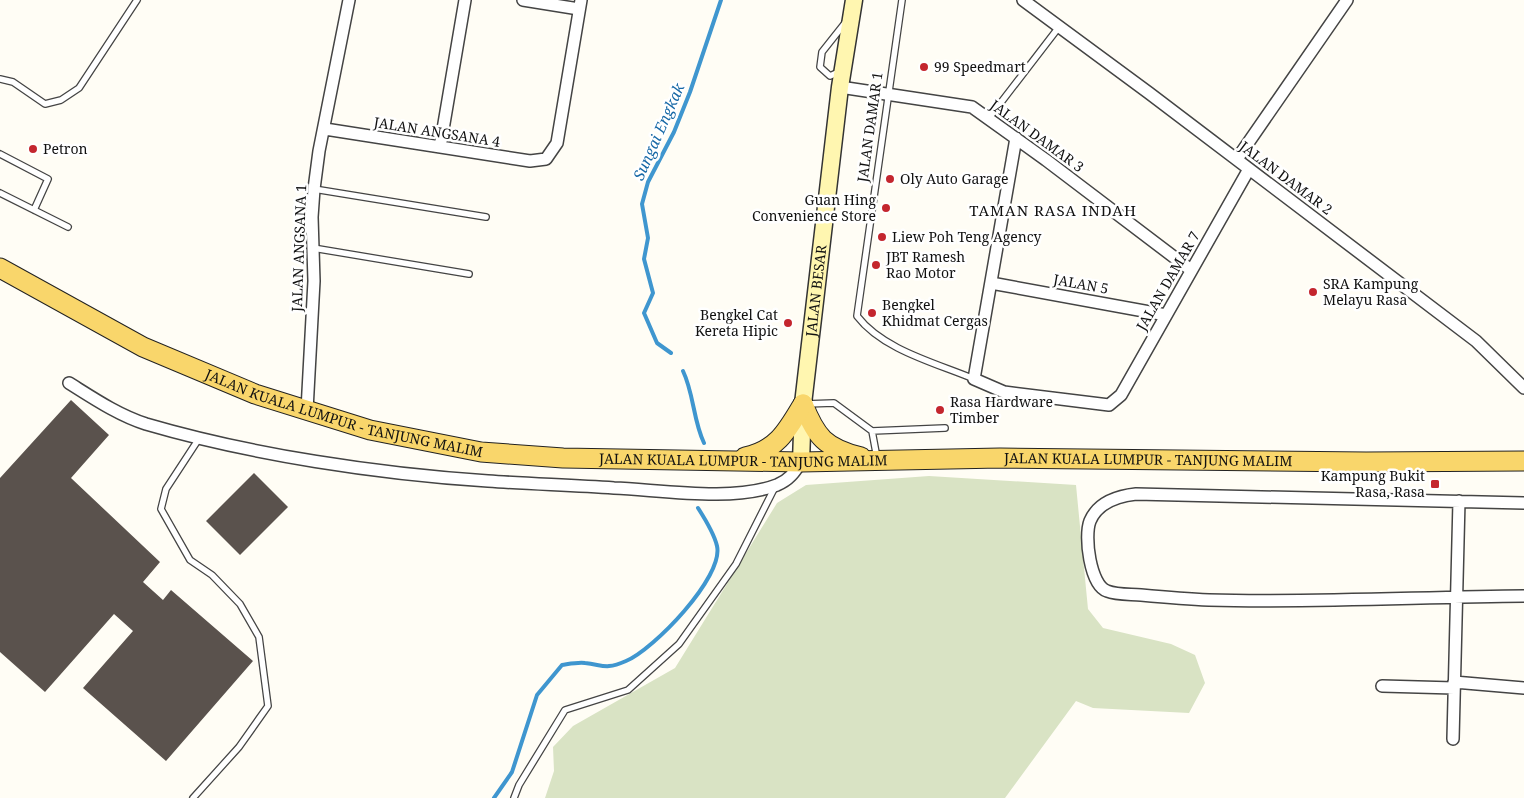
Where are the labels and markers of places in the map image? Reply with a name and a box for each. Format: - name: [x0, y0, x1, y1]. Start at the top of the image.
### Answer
- place label: 99 Speedmart: [934, 57, 1026, 76]
- marker: 99 Speedmart: [918, 61, 930, 73]
- place label: Petron: [43, 139, 88, 158]
- marker: Petron: [27, 143, 39, 155]
- place label: Oly Auto Garage: [900, 169, 1009, 188]
- marker: Oly Auto Garage: [884, 173, 896, 185]
- place label: Guan Hing Convenience Store: [752, 190, 876, 225]
- marker: Guan Hing Convenience Store: [880, 202, 892, 214]
- place label: Liew Poh Teng Agency: [892, 227, 1042, 246]
- marker: Liew Poh Teng Agency: [876, 231, 888, 243]
- place label: JBT Ramesh Rao Motor: [885, 247, 965, 282]
- marker: JBT Ramesh Rao Motor: [870, 259, 882, 271]
- place label: SRA Kampung Melayu Rasa: [1323, 274, 1419, 309]
- marker: SRA Kampung Melayu Rasa: [1307, 286, 1319, 298]
- place label: Bengkel Khidmat Cergas: [882, 295, 988, 330]
- place label: Bengkel Cat Kereta Hipic: [695, 305, 778, 340]
- marker: Bengkel Khidmat Cergas: [866, 307, 878, 319]
- marker: Bengkel Cat Kereta Hipic: [782, 317, 794, 329]
- place label: Rasa Hardware Timber: [950, 392, 1053, 427]
- marker: Rasa Hardware Timber: [934, 404, 946, 416]
- place label: Kampung Bukit Rasa, Rasa: [1321, 466, 1425, 501]
- marker: Kampung Bukit Rasa, Rasa: [1429, 478, 1441, 490]

